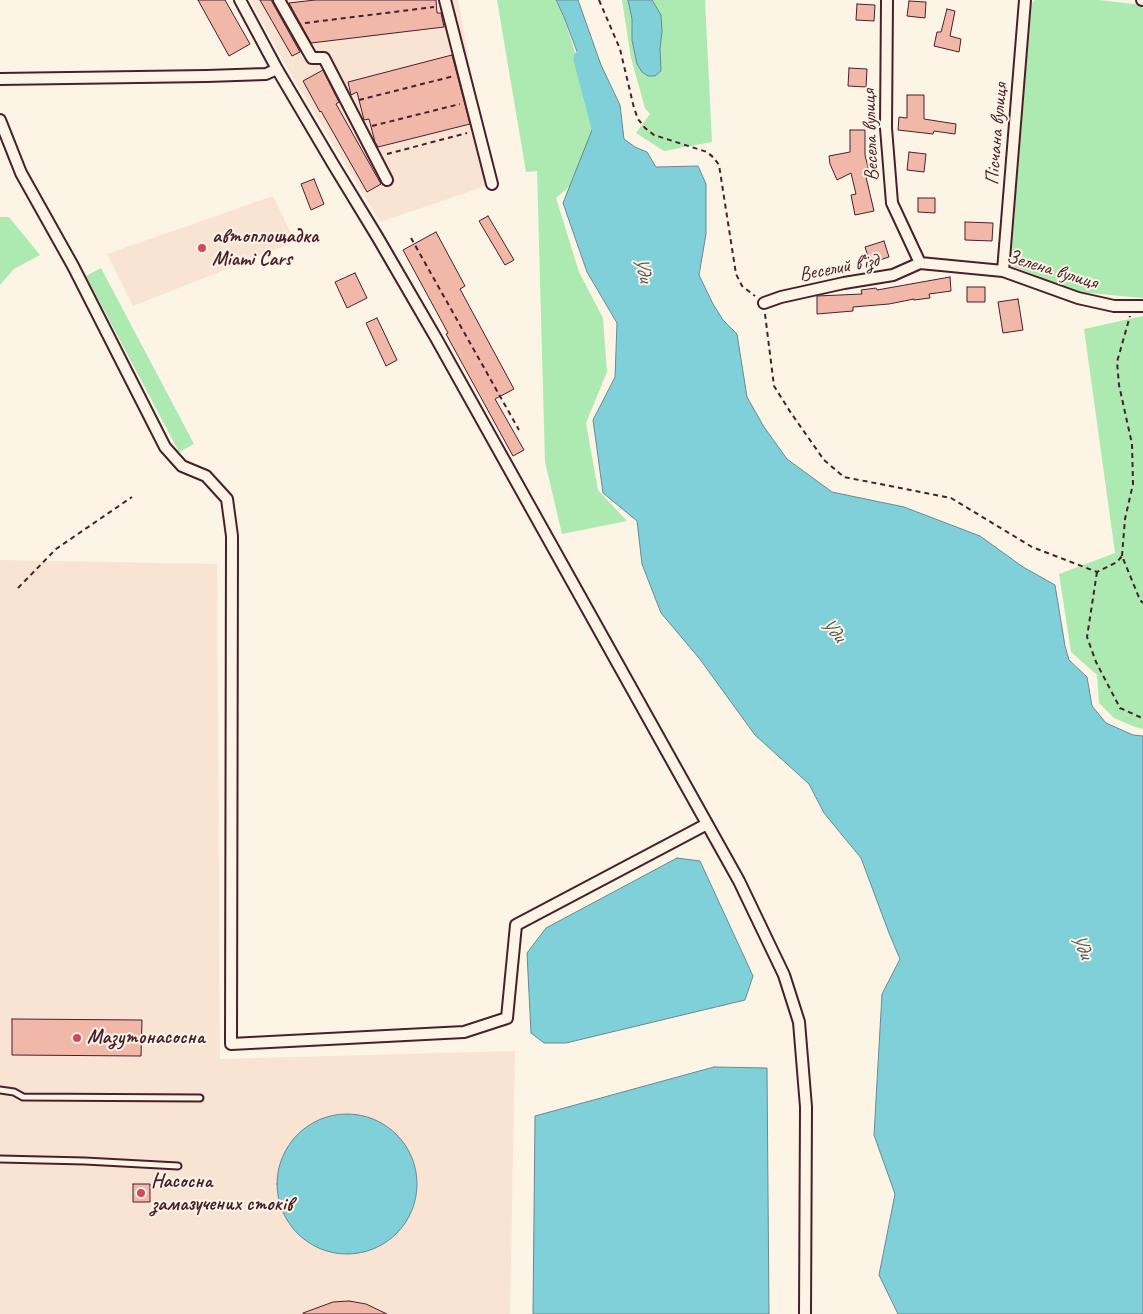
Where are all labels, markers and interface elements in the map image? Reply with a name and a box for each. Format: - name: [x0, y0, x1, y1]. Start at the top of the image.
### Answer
- street label: Пісчана вулиця: [981, 82, 1013, 186]
- street label: Весела вулиця: [857, 89, 885, 181]
- place label: автоплощадка Miami Cars: [212, 225, 319, 272]
- marker: автоплощадка Miami Cars: [196, 242, 208, 254]
- street label: Зелена вулиця: [1003, 245, 1101, 295]
- street label: Веселий в’їзд: [797, 249, 881, 287]
- water label: Уди: [626, 253, 658, 285]
- water label: Уди: [814, 612, 850, 648]
- water label: Уди: [1064, 929, 1098, 963]
- place label: Мазутонасосна: [87, 1026, 204, 1050]
- marker: Мазутонасосна: [71, 1032, 83, 1044]
- place label: Насосна замазучених стоків: [151, 1170, 293, 1217]
- marker: Насосна замазучених стоків: [135, 1187, 147, 1199]

